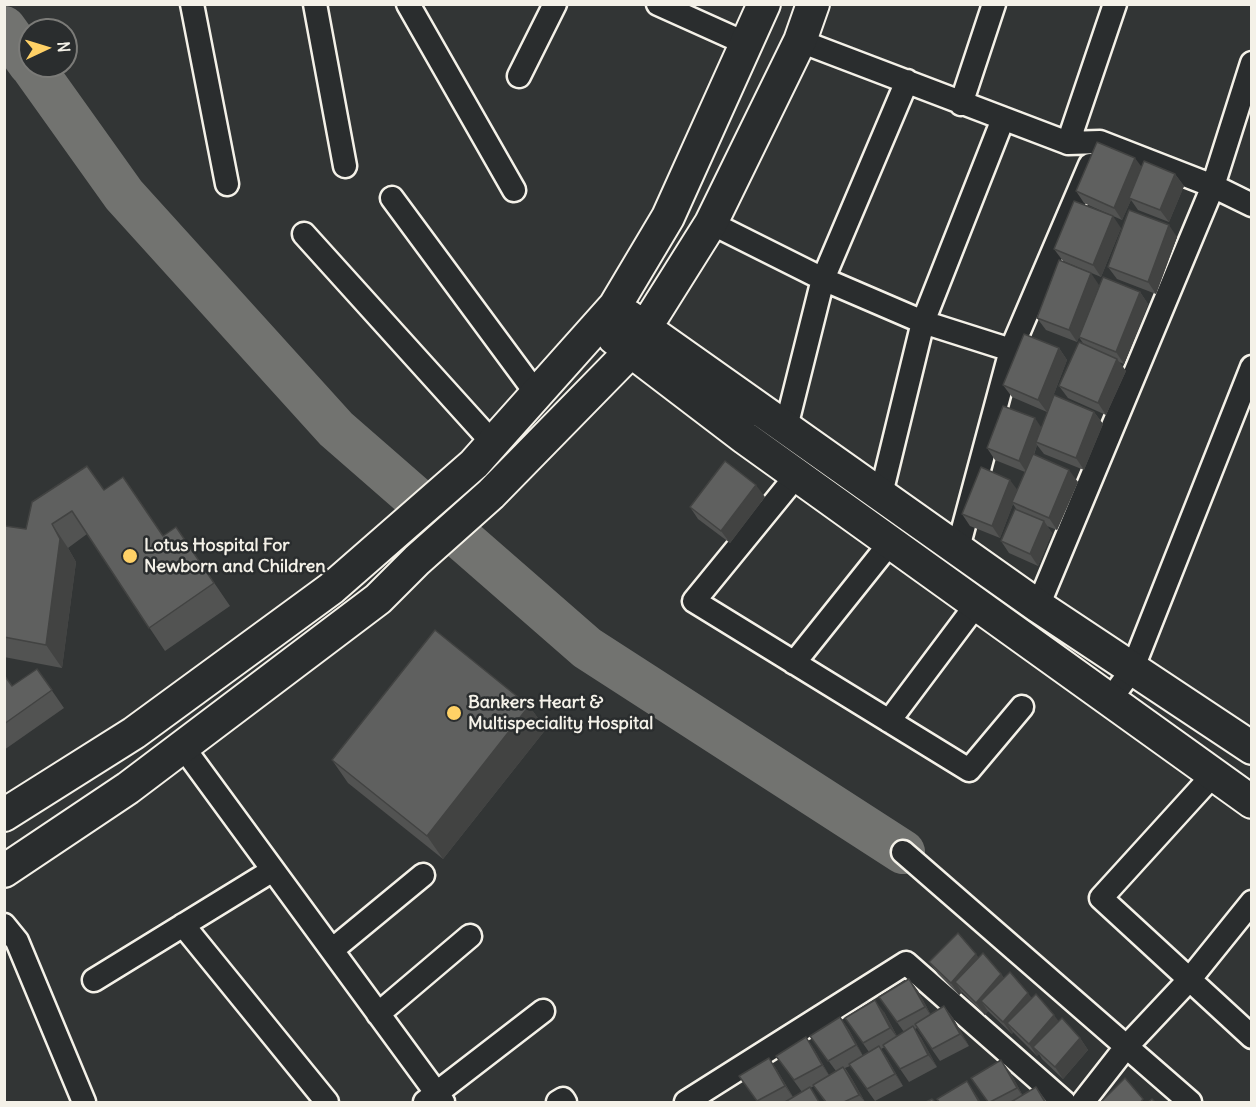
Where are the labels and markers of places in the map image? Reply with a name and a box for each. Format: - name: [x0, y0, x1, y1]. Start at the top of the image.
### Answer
- place label: Lotus Hospital For Newborn and Children: [144, 535, 326, 578]
- marker: Lotus Hospital For Newborn and Children: [121, 547, 139, 565]
- place label: Bankers Heart & Multispeciality Hospital: [468, 692, 653, 734]
- marker: Bankers Heart & Multispeciality Hospital: [445, 704, 463, 722]

